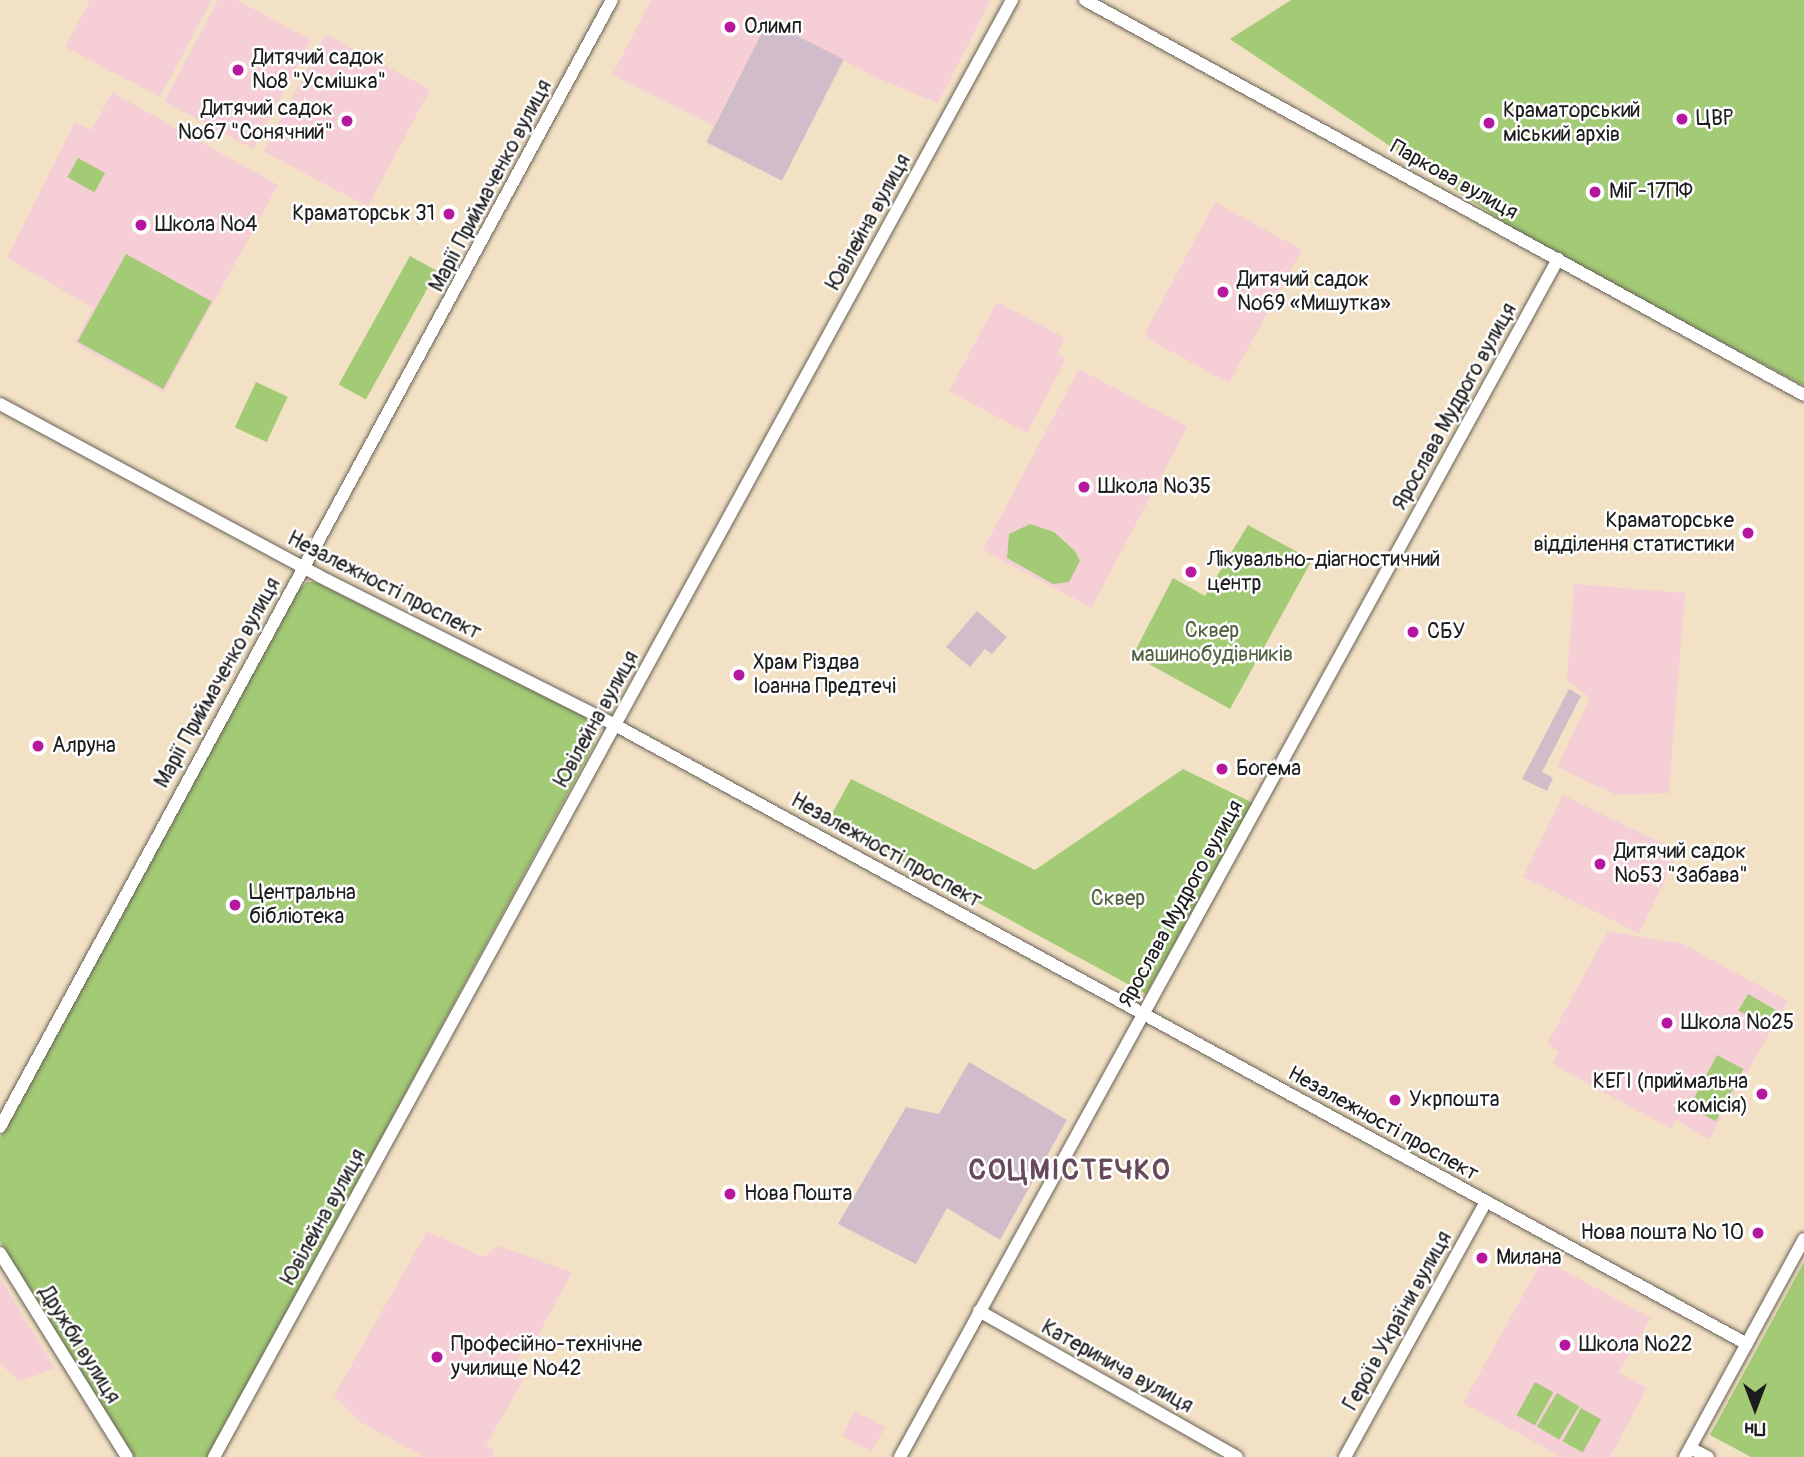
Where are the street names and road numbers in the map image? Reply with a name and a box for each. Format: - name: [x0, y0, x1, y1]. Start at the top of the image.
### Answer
- street label: Марії Приймаченко вулиця: [424, 76, 558, 296]
- street label: Паркова вулиця: [1386, 135, 1522, 225]
- street label: Ювілейна вулиця: [821, 150, 917, 294]
- street label: Ярослава Мудрого вулиця: [1387, 299, 1523, 515]
- street label: Незалежності проспект: [283, 526, 485, 646]
- street label: Марії Приймаченко вулиця: [150, 573, 286, 793]
- street label: Ювілейна вулиця: [549, 647, 645, 791]
- street label: Незалежності проспект: [786, 788, 986, 914]
- street label: Ярослава Мудрого вулиця: [1113, 796, 1249, 1012]
- street label: Незалежності проспект: [1283, 1061, 1483, 1187]
- street label: Ювілейна вулиця: [276, 1145, 372, 1289]
- street label: Героїв України вулиця: [1338, 1227, 1458, 1415]
- street label: Дружби вулиця: [33, 1282, 125, 1408]
- street label: Катеринича вулиця: [1037, 1315, 1197, 1419]

